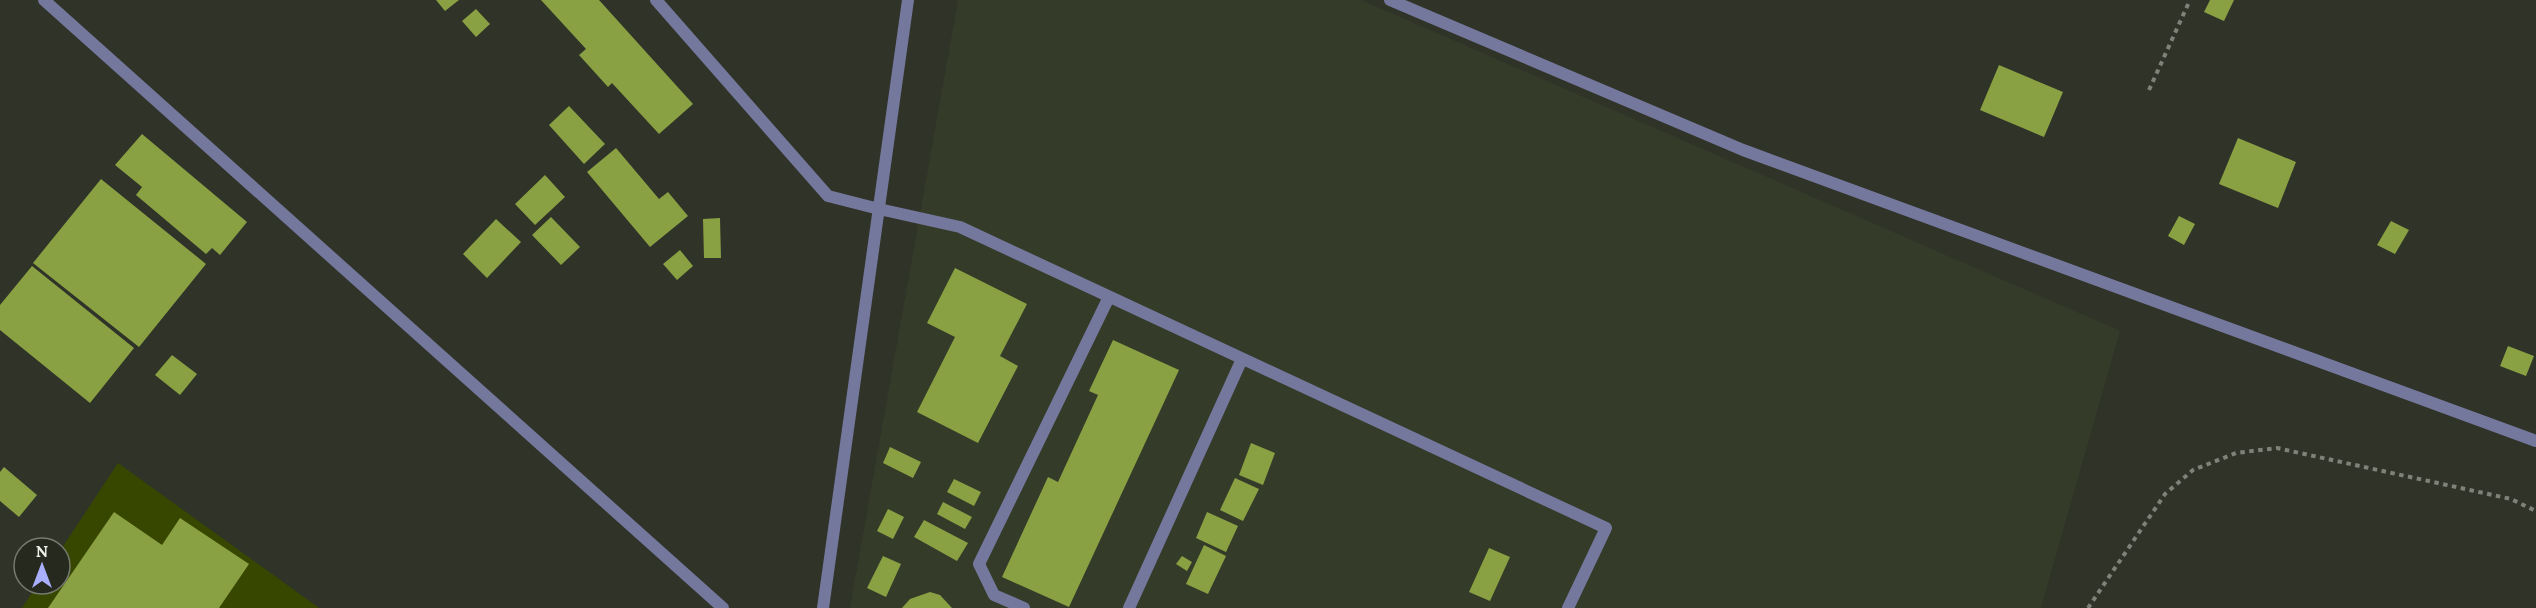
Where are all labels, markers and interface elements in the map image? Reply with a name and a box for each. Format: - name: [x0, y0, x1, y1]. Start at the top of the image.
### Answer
- north arrow: [12, 536, 72, 596]
- text: N: [36, 541, 48, 561]

